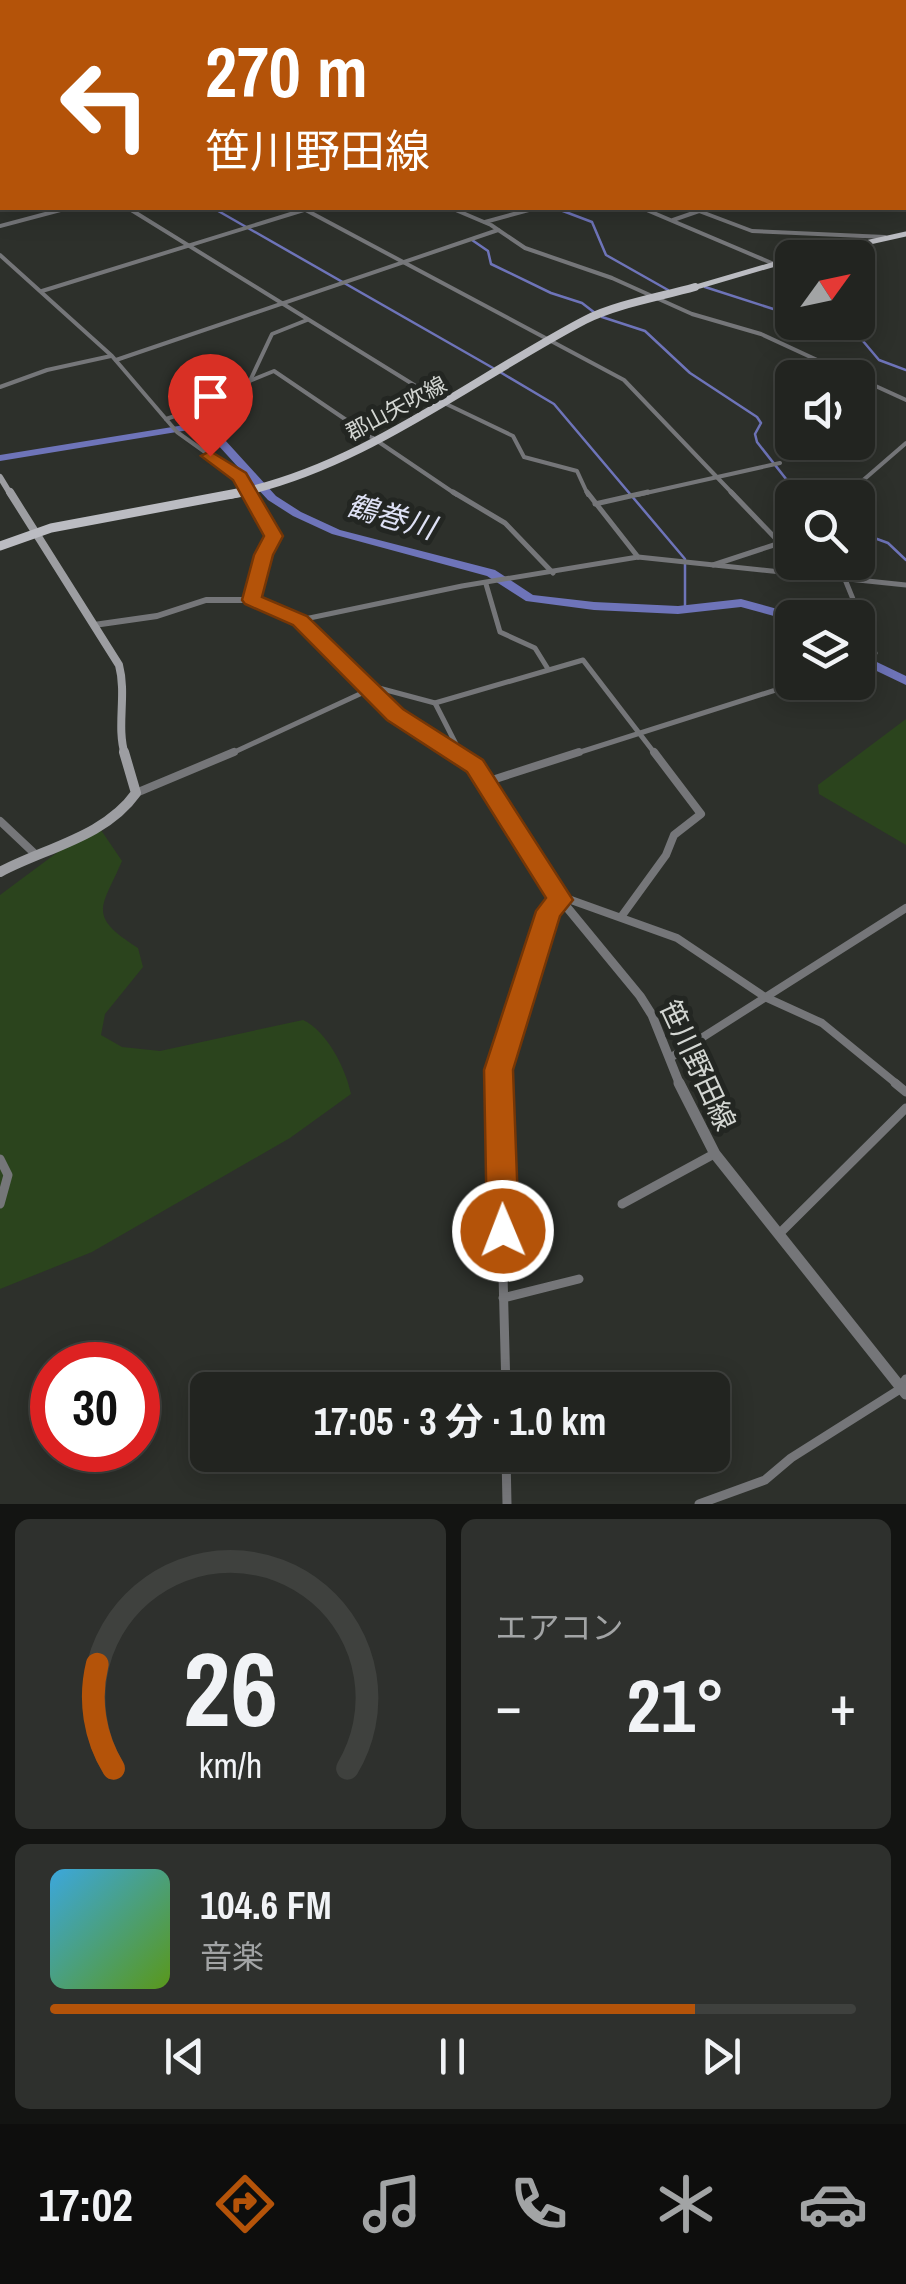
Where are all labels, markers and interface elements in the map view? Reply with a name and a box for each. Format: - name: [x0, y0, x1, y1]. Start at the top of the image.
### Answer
- text: 270 m: [205, 25, 368, 119]
- icon: left: [40, 40, 170, 170]
- text: 笹川野田線: [205, 120, 430, 181]
- north arrow: [775, 240, 875, 340]
- map controls: [775, 240, 875, 700]
- pin: [168, 354, 253, 457]
- button: sound: [775, 360, 875, 460]
- icon: arrive: [183, 369, 238, 424]
- street label: 郡山矢吹線: [340, 369, 452, 447]
- button: search: [775, 480, 875, 580]
- water label: 鶴巻川: [343, 484, 443, 548]
- button: layers: [775, 600, 875, 700]
- street label: 笹川野田線: [651, 994, 745, 1136]
- position arrow: [451, 1179, 555, 1283]
- speed limit sign: 30: [30, 1342, 160, 1472]
- text: 17:05 · 3 分 · 1.0 km: [314, 1396, 606, 1447]
- text: エアコン: [496, 1606, 624, 1649]
- text: 26: [183, 1618, 278, 1758]
- text: 21°: [627, 1654, 725, 1755]
- text: −: [496, 1668, 522, 1742]
- text: +: [830, 1668, 856, 1742]
- text: km/h: [198, 1741, 262, 1789]
- text: 104.6 FM: [200, 1880, 332, 1931]
- text: 音楽: [200, 1935, 264, 1978]
- icon: previous: [157, 2029, 212, 2084]
- icon: pause: [425, 2029, 480, 2084]
- icon: next: [694, 2029, 749, 2084]
- icon: directions: [210, 2169, 280, 2239]
- icon: music: [357, 2169, 427, 2239]
- icon: phone: [504, 2169, 574, 2239]
- icon: climate: [651, 2169, 721, 2239]
- icon: car: [798, 2169, 868, 2239]
- text: 17:02: [38, 2174, 133, 2235]

